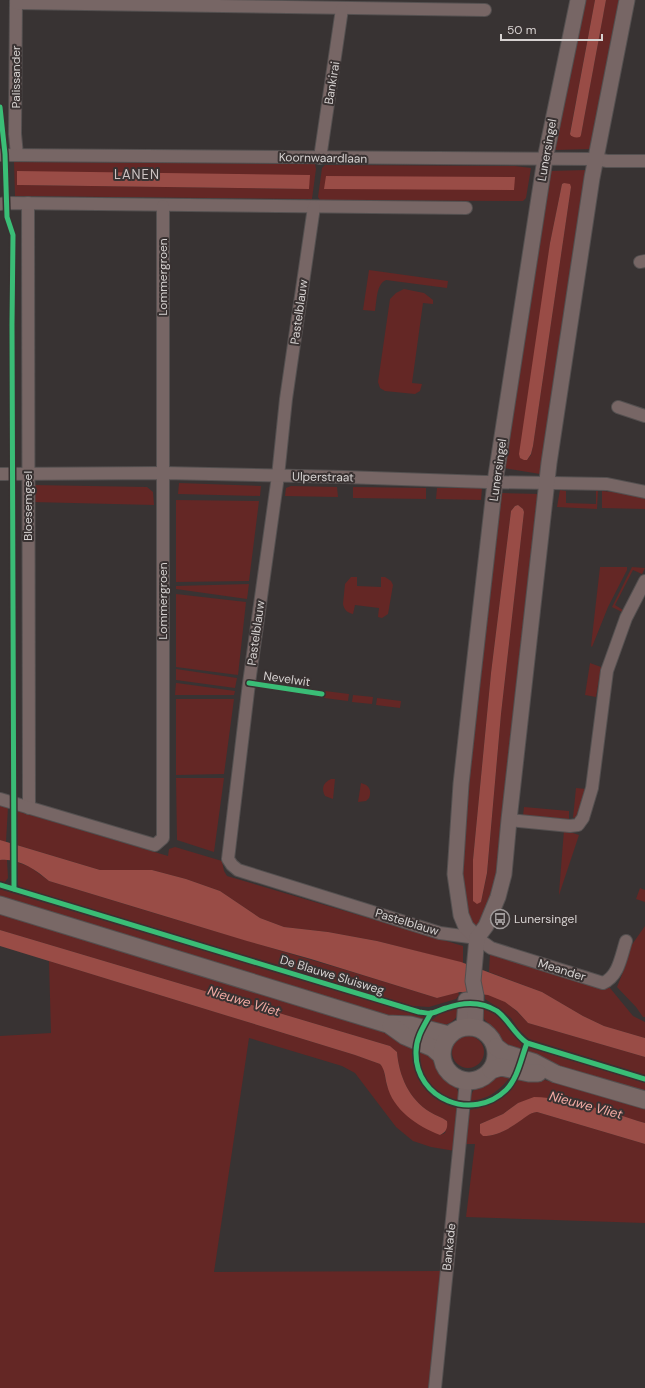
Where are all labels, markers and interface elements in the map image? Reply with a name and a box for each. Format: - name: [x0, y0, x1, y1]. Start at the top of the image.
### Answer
- scale bar: [501, 16, 602, 42]
- text: 50 m: [507, 22, 536, 38]
- street label: Palissander: [8, 45, 24, 109]
- street label: Bankirai: [321, 60, 343, 106]
- street label: Lunersingel: [534, 118, 560, 182]
- street label: Koornwaardlaan: [279, 149, 368, 167]
- district label: LANEN: [114, 166, 160, 183]
- street label: Lommergroen: [155, 238, 171, 316]
- street label: Pastelblauw: [287, 278, 311, 346]
- street label: Lunersingel: [486, 438, 510, 502]
- street label: Ulperstraat: [292, 468, 354, 486]
- street label: Bloesemgeel: [20, 471, 36, 541]
- street label: Lommergroen: [155, 562, 171, 640]
- street label: Pastelblauw: [244, 599, 268, 667]
- street label: Nevelwit: [263, 668, 312, 690]
- street label: Pastelblauw: [373, 905, 441, 939]
- bus stop icon: Lunersingel: [489, 908, 511, 930]
- place label: Lunersingel: [514, 911, 577, 927]
- street label: De Blauwe Sluisweg: [278, 952, 386, 999]
- street label: Meander: [536, 955, 588, 985]
- water label: Nieuwe Vliet: [206, 982, 283, 1020]
- water label: Nieuwe Vliet: [548, 1087, 625, 1123]
- street label: Bankade: [439, 1222, 459, 1271]

